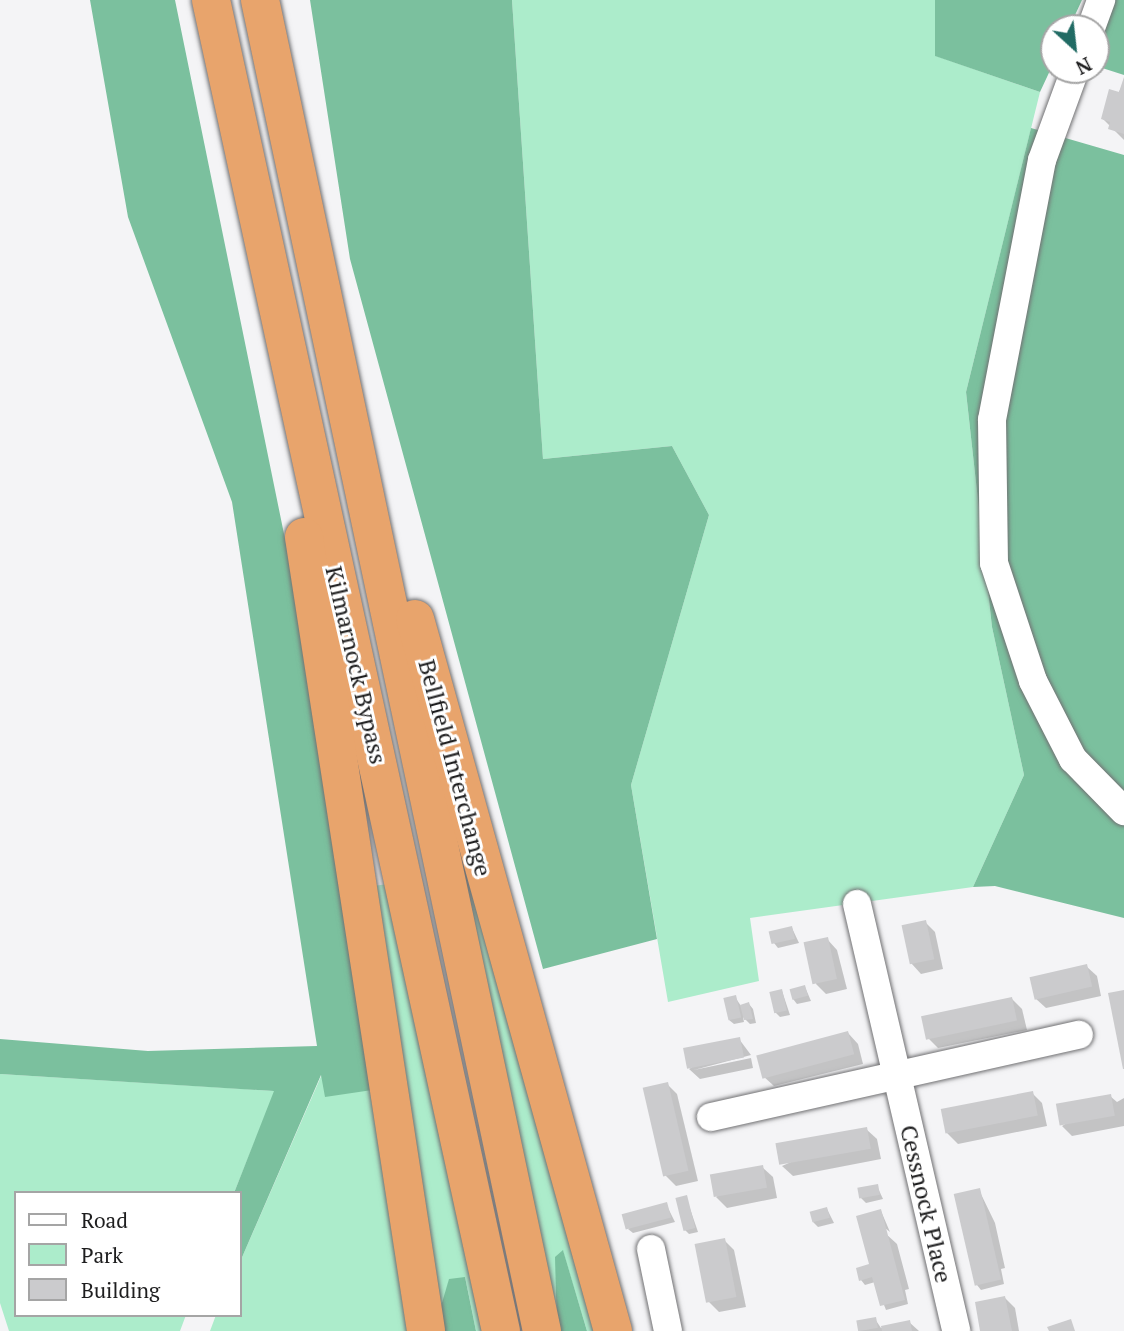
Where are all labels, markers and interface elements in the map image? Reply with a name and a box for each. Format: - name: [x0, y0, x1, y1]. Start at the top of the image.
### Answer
- north arrow: [1040, 14, 1110, 84]
- text: N: [1072, 52, 1096, 81]
- street label: Kilmarnock Bypass: [319, 563, 393, 767]
- street label: Bellfield Interchange: [412, 656, 498, 880]
- street label: Cessnock Place: [894, 1122, 958, 1286]
- legend: [14, 1191, 242, 1317]
- text: Road: [81, 1206, 128, 1234]
- text: Park: [81, 1241, 123, 1269]
- text: Building: [81, 1276, 160, 1304]

